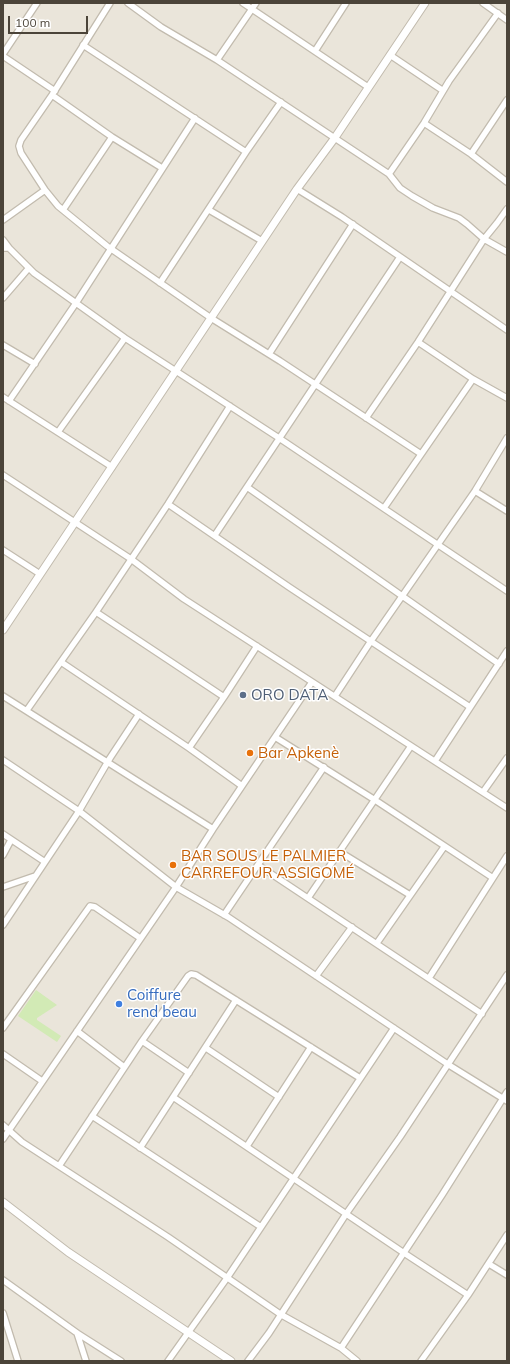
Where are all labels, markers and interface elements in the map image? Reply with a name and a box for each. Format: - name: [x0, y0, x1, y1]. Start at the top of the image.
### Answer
- scale bar: [10, 8, 90, 34]
- text: 100 m: [15, 15, 50, 30]
- place label: ORO DATA: [251, 686, 328, 704]
- marker: ORO DATA: [238, 690, 248, 700]
- place label: Bar Apkenè: [258, 744, 339, 762]
- marker: Bar Apkenè: [245, 748, 255, 758]
- place label: BAR SOUS LE PALMIER CARREFOUR ASSIGOMÉ: [181, 847, 354, 882]
- marker: BAR SOUS LE PALMIER CARREFOUR ASSIGOMÉ: [168, 860, 178, 870]
- place label: Coiffure rend beau: [127, 986, 197, 1021]
- marker: Coiffure rend beau: [114, 999, 124, 1009]

